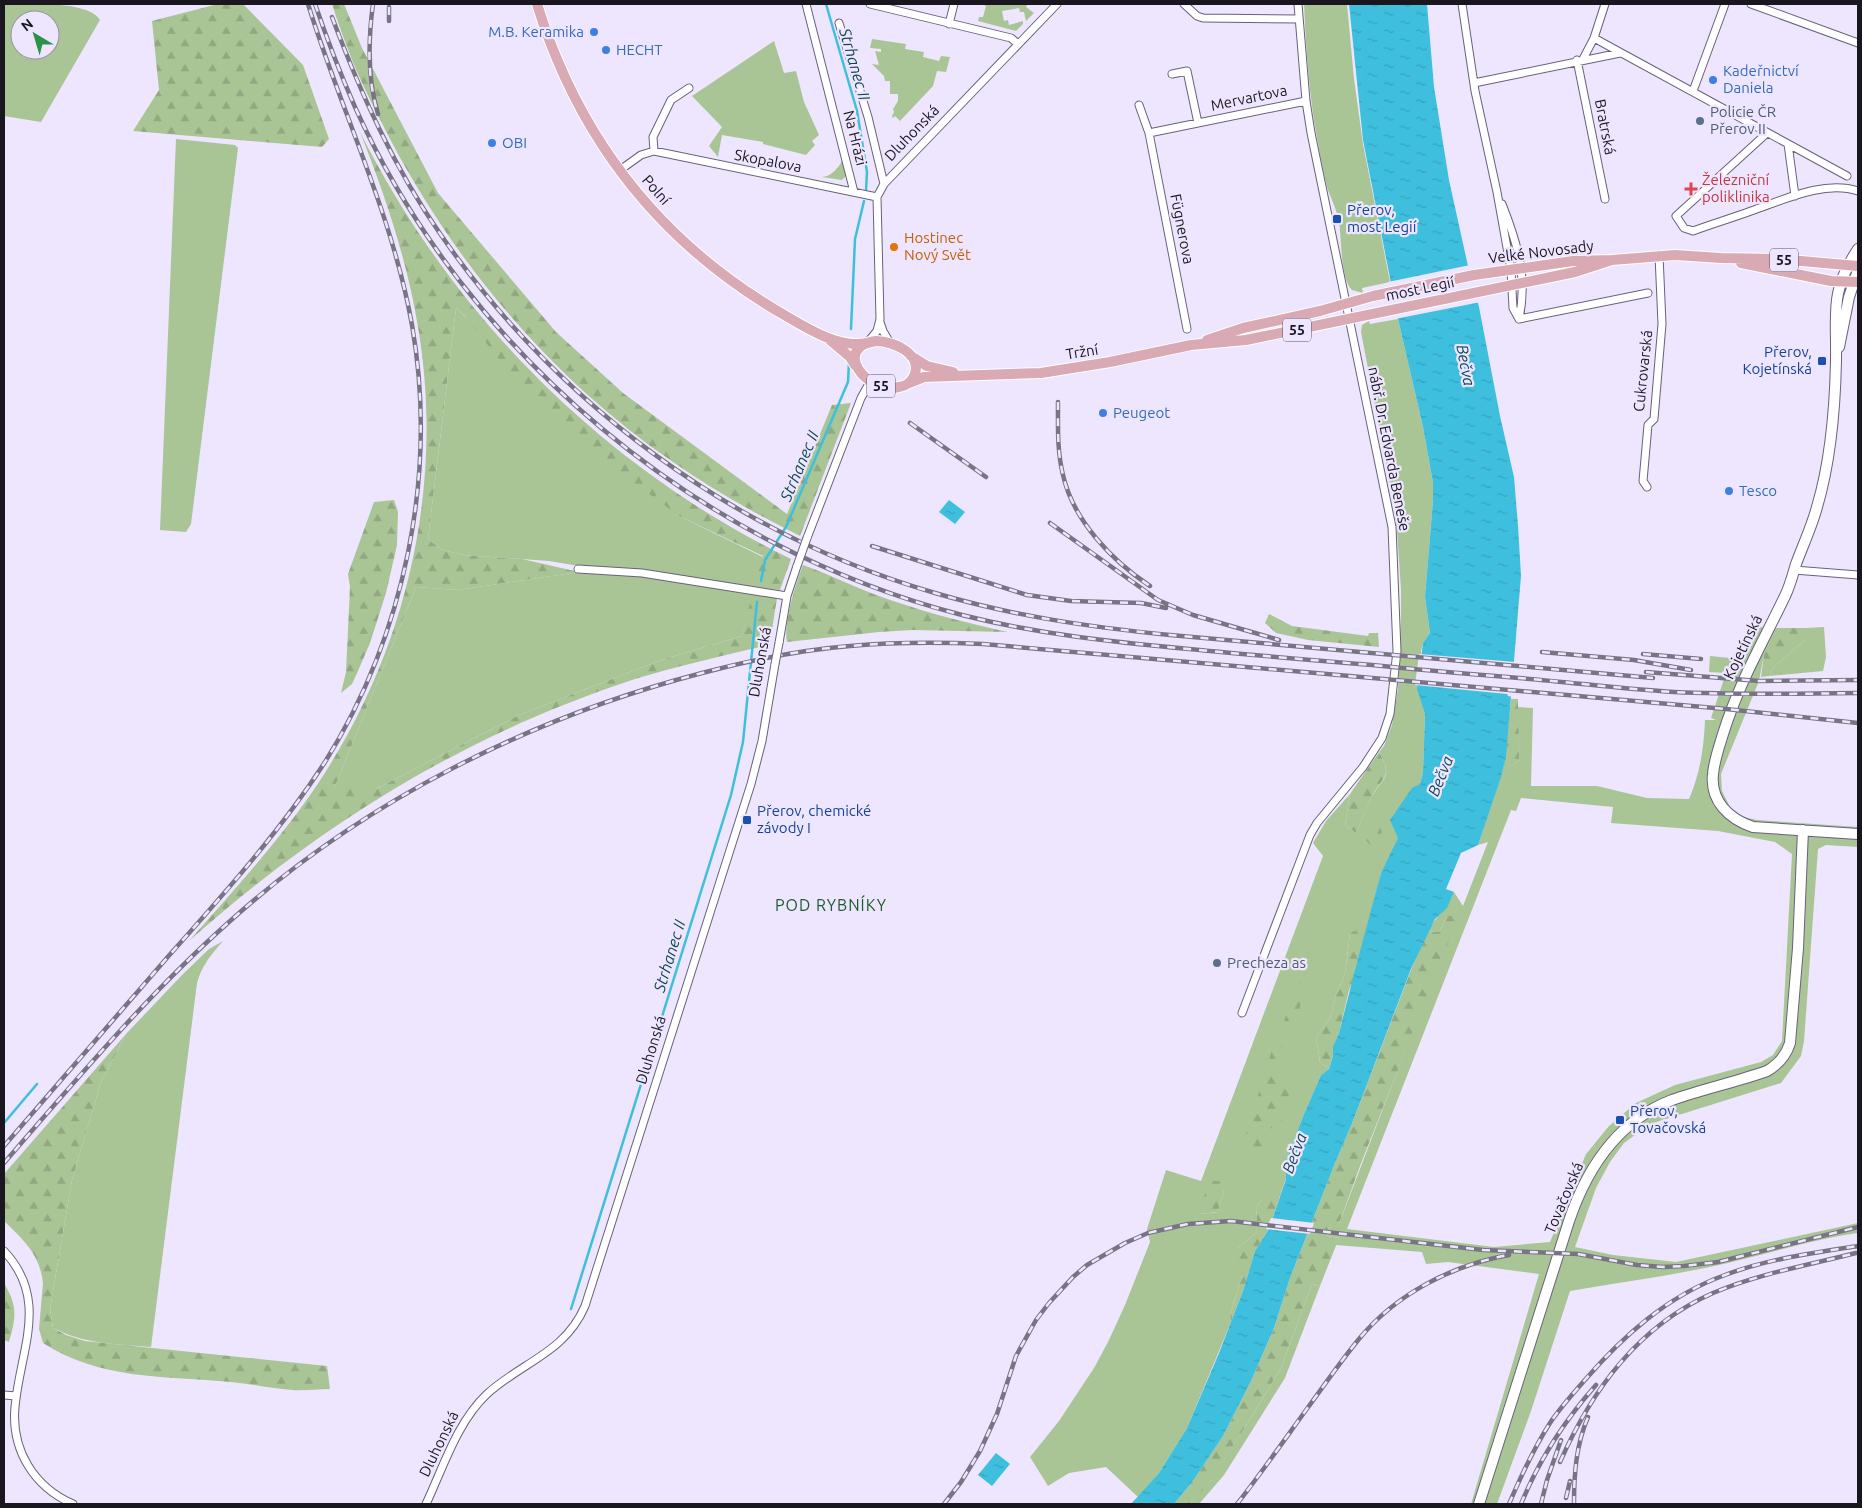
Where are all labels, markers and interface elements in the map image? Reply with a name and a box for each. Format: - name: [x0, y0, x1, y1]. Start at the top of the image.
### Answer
- north arrow: [10, 10, 60, 60]
- text: N: [18, 15, 36, 34]
- place label: M.B. Keramika: [488, 23, 584, 40]
- water label: Strhanec II: [836, 25, 874, 103]
- marker: M.B. Keramika: [588, 26, 600, 38]
- place label: HECHT: [616, 41, 663, 58]
- marker: HECHT: [600, 44, 612, 56]
- place label: Kadeřnictví Daniela: [1723, 62, 1799, 96]
- marker: Kadeřnictví Daniela: [1707, 74, 1719, 86]
- street label: Mervartova: [1209, 81, 1289, 114]
- street label: Bratrská: [1592, 98, 1619, 156]
- street label: Dluhonská: [881, 101, 942, 164]
- place label: Policie ČR Přerov II: [1710, 103, 1776, 137]
- street label: Na Hrázi: [840, 109, 871, 167]
- marker: Policie ČR Přerov II: [1694, 115, 1706, 127]
- place label: OBI: [502, 134, 527, 151]
- marker: OBI: [486, 137, 498, 149]
- street label: Skopalova: [733, 146, 803, 175]
- street label: Polní: [639, 171, 674, 208]
- place label: Železniční poliklinika: [1702, 171, 1770, 205]
- marker: Železniční poliklinika: [1684, 182, 1698, 196]
- street label: Fügnerova: [1167, 192, 1198, 265]
- place label: Přerov, most Legií: [1347, 201, 1417, 235]
- marker: Přerov, most Legií: [1331, 213, 1343, 225]
- place label: Hostinec Nový Svět: [904, 229, 971, 263]
- street label: Velké Novosady: [1487, 237, 1595, 266]
- marker: Hostinec Nový Svět: [888, 241, 900, 253]
- road number: 55: [1770, 248, 1798, 272]
- street label: most Legií: [1384, 273, 1456, 304]
- road number: 55: [1283, 318, 1311, 342]
- street label: Cukrovarská: [1630, 329, 1655, 413]
- street label: Tržní: [1064, 341, 1100, 362]
- water label: Bečva: [1453, 343, 1479, 388]
- place label: Přerov, Kojetínská: [1742, 343, 1812, 377]
- marker: Přerov, Kojetínská: [1816, 355, 1828, 367]
- street label: nábř. Dr. Edvarda Beneše: [1365, 365, 1414, 532]
- road number: 55: [867, 374, 895, 398]
- place label: Peugeot: [1113, 404, 1170, 421]
- marker: Peugeot: [1097, 407, 1109, 419]
- water label: Strhanec II: [776, 427, 822, 505]
- place label: Tesco: [1739, 482, 1777, 499]
- marker: Tesco: [1723, 485, 1735, 497]
- street label: Kojetínská: [1720, 612, 1765, 682]
- street label: Dluhonská: [745, 626, 774, 698]
- water label: Bečva: [1424, 753, 1456, 799]
- place label: Přerov, chemické závody I: [757, 802, 871, 836]
- marker: Přerov, chemické závody I: [741, 814, 753, 826]
- district label: POD RYBNÍKY: [775, 894, 887, 914]
- water label: Strhanec II: [649, 917, 689, 995]
- place label: Precheza as: [1227, 954, 1306, 971]
- marker: Precheza as: [1211, 957, 1223, 969]
- street label: Dluhonská: [632, 1014, 669, 1086]
- place label: Přerov, Tovačovská: [1630, 1102, 1706, 1136]
- marker: Přerov, Tovačovská: [1614, 1114, 1626, 1126]
- water label: Bečva: [1278, 1130, 1310, 1176]
- street label: Tovačovská: [1541, 1159, 1586, 1236]
- street label: Dluhonská: [415, 1408, 462, 1479]

